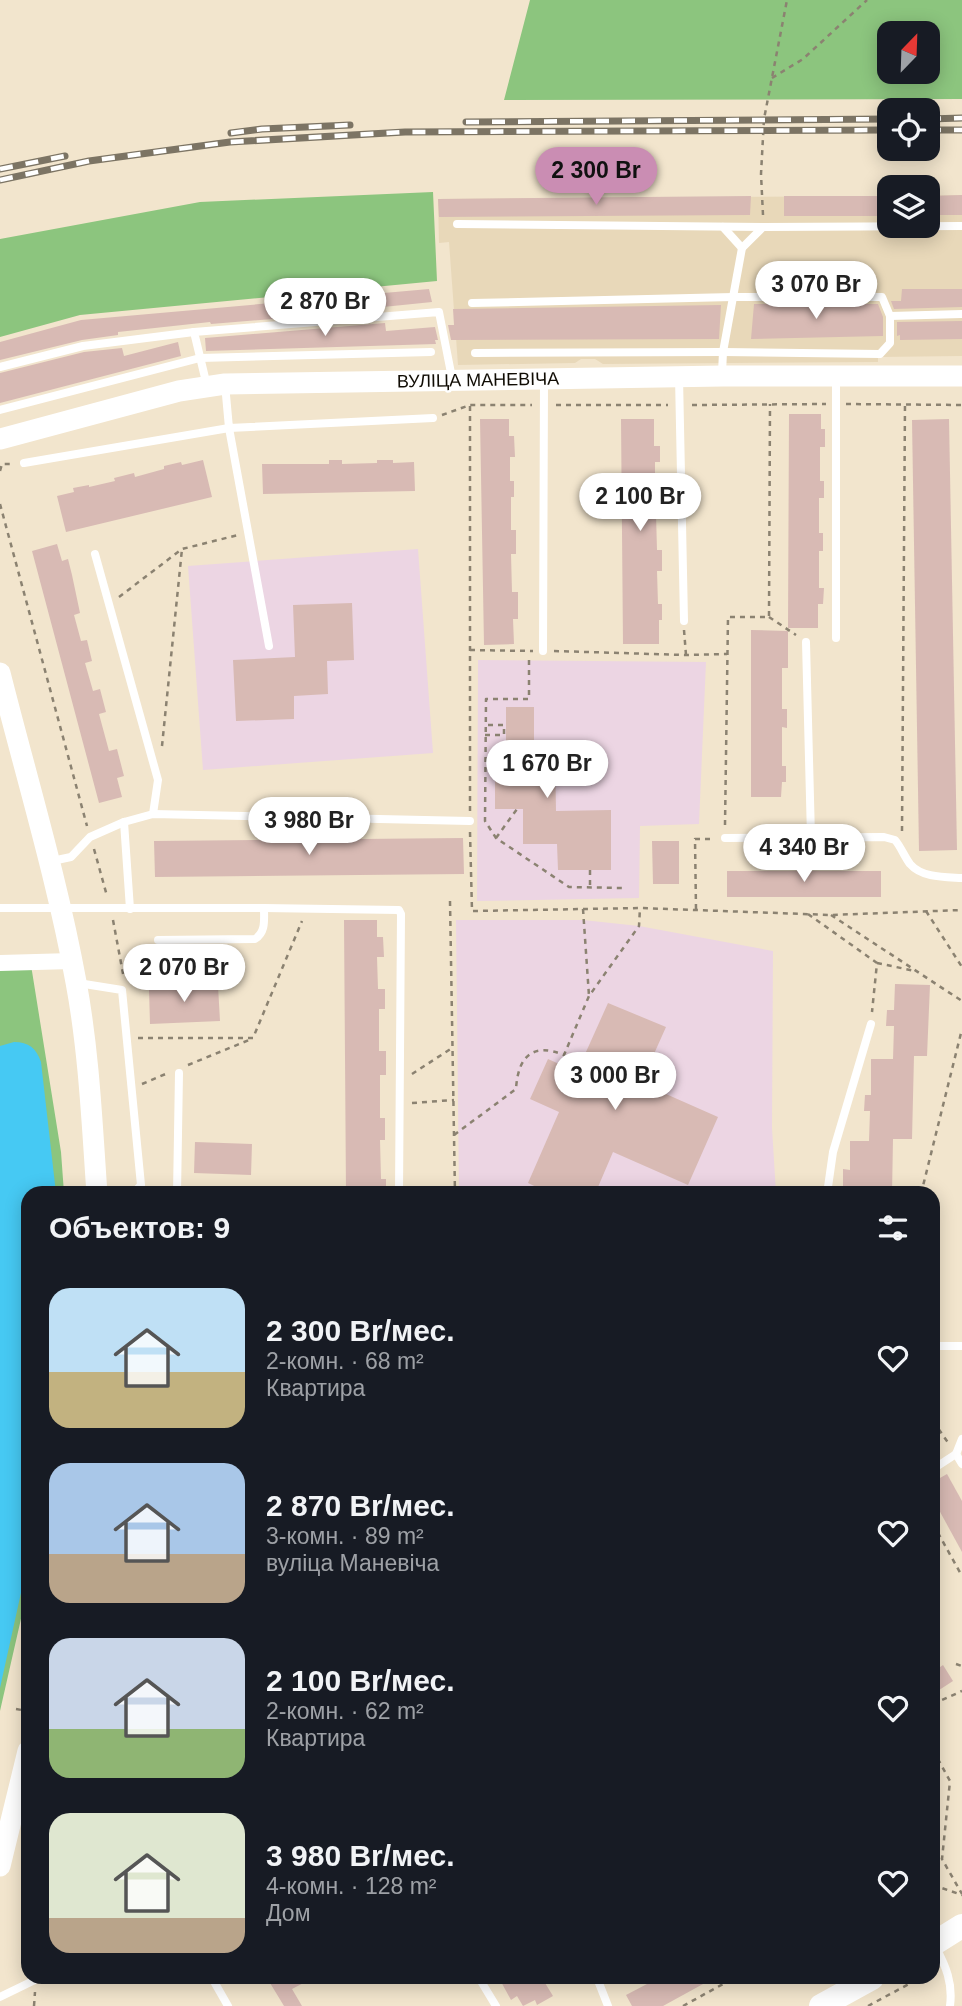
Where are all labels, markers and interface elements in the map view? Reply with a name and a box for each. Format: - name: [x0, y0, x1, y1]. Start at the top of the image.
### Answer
- north arrow: [877, 21, 940, 84]
- map controls: [877, 21, 940, 238]
- button: locate: [877, 98, 940, 161]
- pin: 2 300 Br: [524, 148, 668, 207]
- text: 2 300 Br: [551, 157, 641, 183]
- button: layers: [877, 175, 940, 238]
- pin: 3 070 Br: [744, 262, 888, 321]
- text: 3 070 Br: [771, 271, 861, 297]
- pin: 2 870 Br: [253, 278, 397, 338]
- text: 2 870 Br: [280, 288, 370, 314]
- street label: ВУЛІЦА МАНЕВІЧА: [397, 369, 559, 391]
- pin: 2 100 Br: [568, 474, 712, 533]
- text: 2 100 Br: [595, 483, 685, 509]
- pin: 1 670 Br: [475, 740, 619, 800]
- text: 1 670 Br: [502, 750, 592, 776]
- pin: 3 980 Br: [237, 798, 381, 857]
- text: 3 980 Br: [264, 807, 354, 833]
- pin: 4 340 Br: [732, 824, 876, 884]
- text: 4 340 Br: [759, 834, 849, 860]
- pin: 2 070 Br: [112, 944, 256, 1004]
- text: 2 070 Br: [139, 954, 229, 980]
- pin: 3 000 Br: [543, 1052, 687, 1112]
- text: 3 000 Br: [570, 1062, 660, 1088]
- icon: filters: [874, 1209, 912, 1247]
- text: Объектов: 9: [49, 1211, 230, 1244]
- text: 2 300 Br/мес.: [266, 1314, 455, 1347]
- icon: home: [105, 1316, 189, 1400]
- icon: heart: [874, 1339, 912, 1377]
- text: 2-комн. · 68 m²: [266, 1348, 424, 1374]
- text: Квартира: [266, 1375, 365, 1401]
- text: 2 870 Br/мес.: [266, 1489, 455, 1522]
- icon: home: [105, 1491, 189, 1575]
- icon: heart: [874, 1514, 912, 1552]
- text: 3-комн. · 89 m²: [266, 1523, 424, 1549]
- text: вуліца Маневіча: [266, 1550, 439, 1576]
- text: 2 100 Br/мес.: [266, 1664, 455, 1697]
- icon: home: [105, 1666, 189, 1750]
- icon: heart: [874, 1689, 912, 1727]
- text: 2-комн. · 62 m²: [266, 1698, 424, 1724]
- text: Квартира: [266, 1725, 365, 1751]
- text: 3 980 Br/мес.: [266, 1839, 455, 1872]
- icon: home: [105, 1841, 189, 1925]
- icon: heart: [874, 1864, 912, 1902]
- text: 4-комн. · 128 m²: [266, 1873, 437, 1899]
- text: Дом: [266, 1900, 310, 1926]

